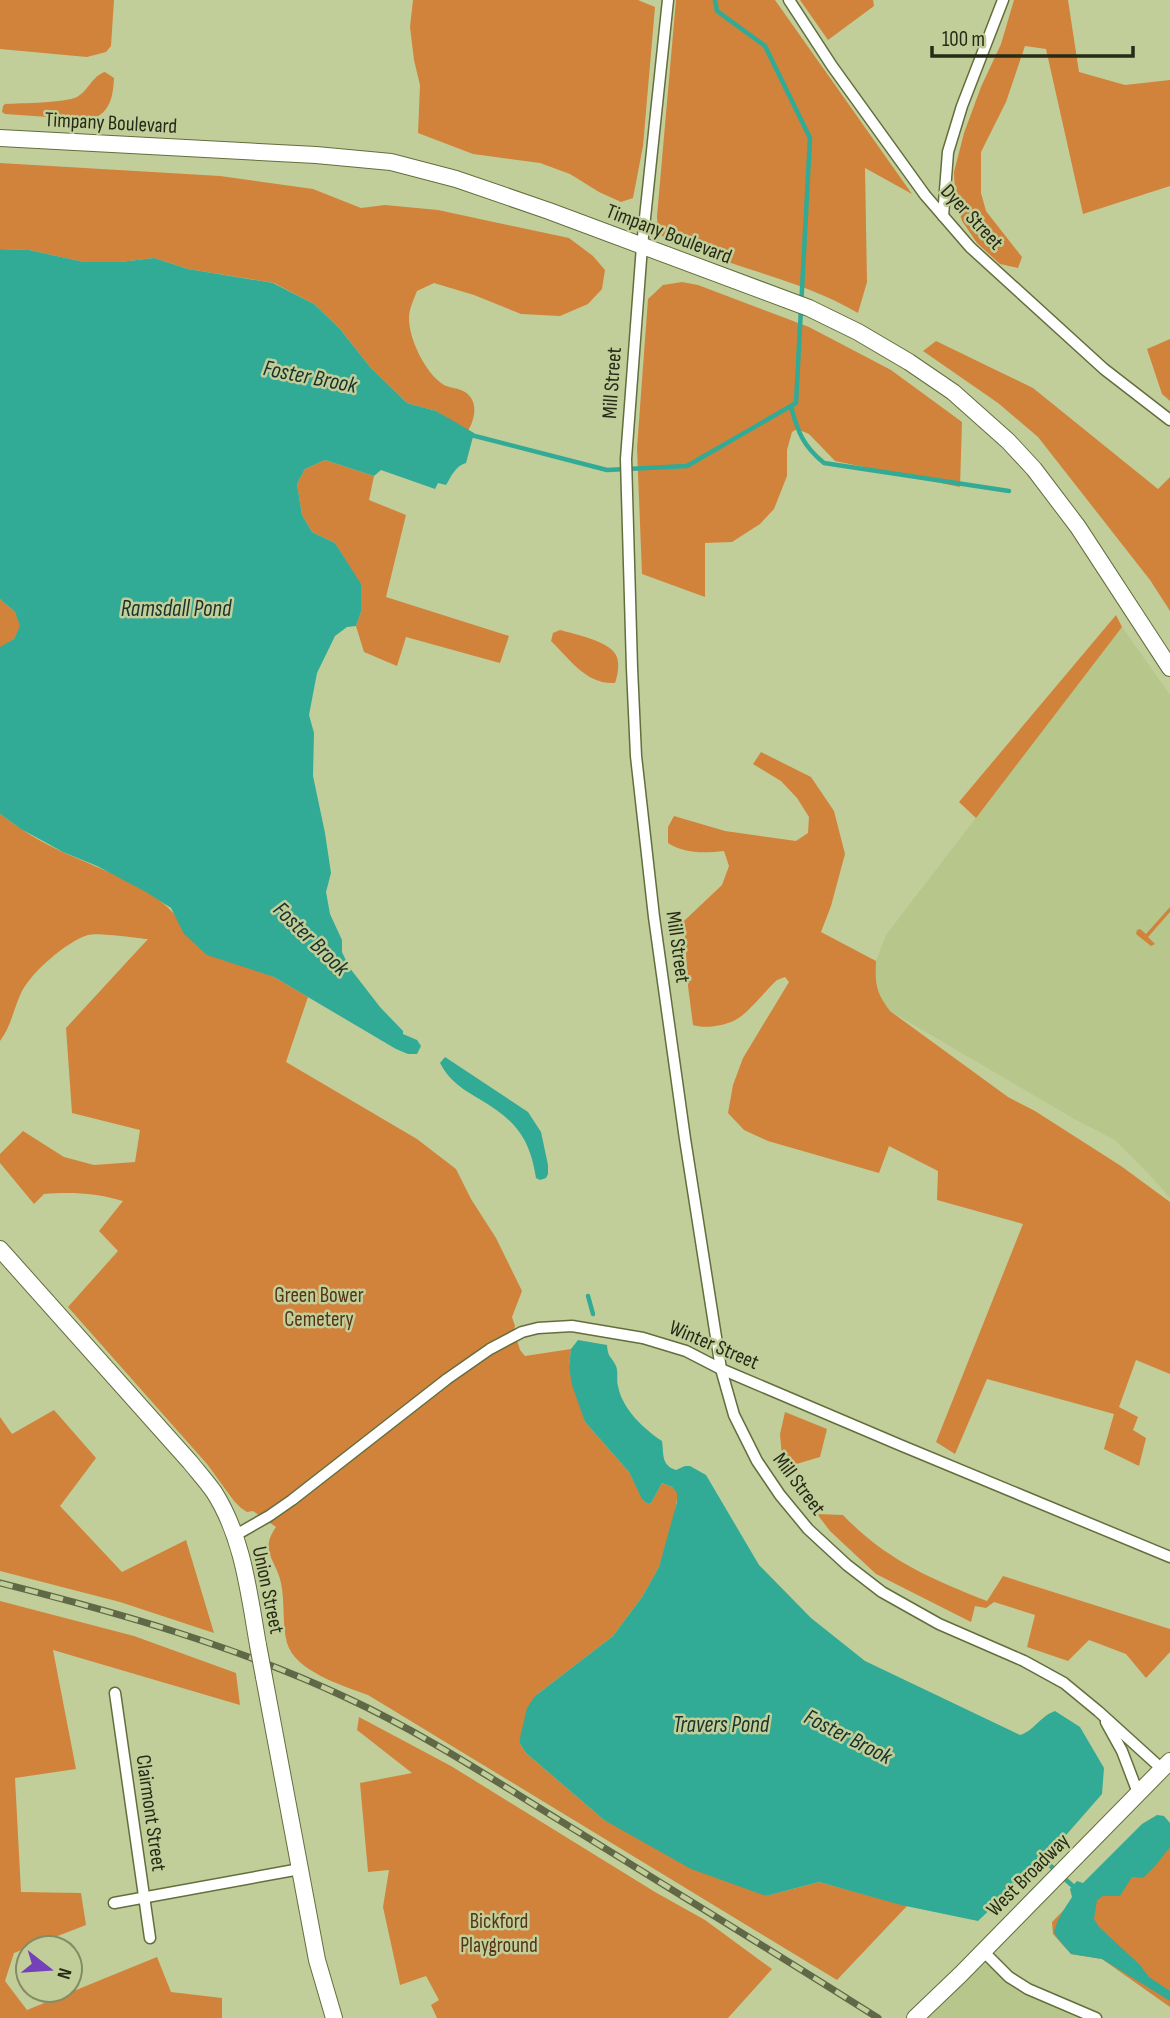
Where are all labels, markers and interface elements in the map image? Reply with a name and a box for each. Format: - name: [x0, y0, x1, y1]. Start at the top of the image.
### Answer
- scale bar: [932, 14, 1133, 58]
- text: 100 m: [942, 27, 985, 52]
- street label: Timpany Boulevard: [44, 107, 178, 139]
- street label: Dyer Street: [935, 179, 1009, 255]
- street label: Timpany Boulevard: [603, 199, 735, 269]
- street label: Mill Street: [597, 346, 627, 420]
- water label: Foster Brook: [261, 354, 361, 400]
- water label: Ramsdall Pond: [121, 595, 232, 623]
- water label: Foster Brook: [267, 896, 356, 983]
- street label: Mill Street: [661, 910, 695, 984]
- park label: Green Bower Cemetery: [274, 1283, 364, 1332]
- street label: Winter Street: [665, 1315, 763, 1375]
- street label: Mill Street: [767, 1448, 831, 1520]
- street label: Union Street: [247, 1544, 289, 1636]
- water label: Foster Brook: [799, 1703, 898, 1772]
- water label: Travers Pond: [673, 1711, 770, 1739]
- street label: Clairmont Street: [130, 1753, 172, 1873]
- street label: West Broadway: [981, 1828, 1075, 1922]
- park label: Bickford Playground: [460, 1909, 538, 1958]
- north arrow: [14, 1934, 84, 2004]
- text: N: [51, 1965, 76, 1982]

